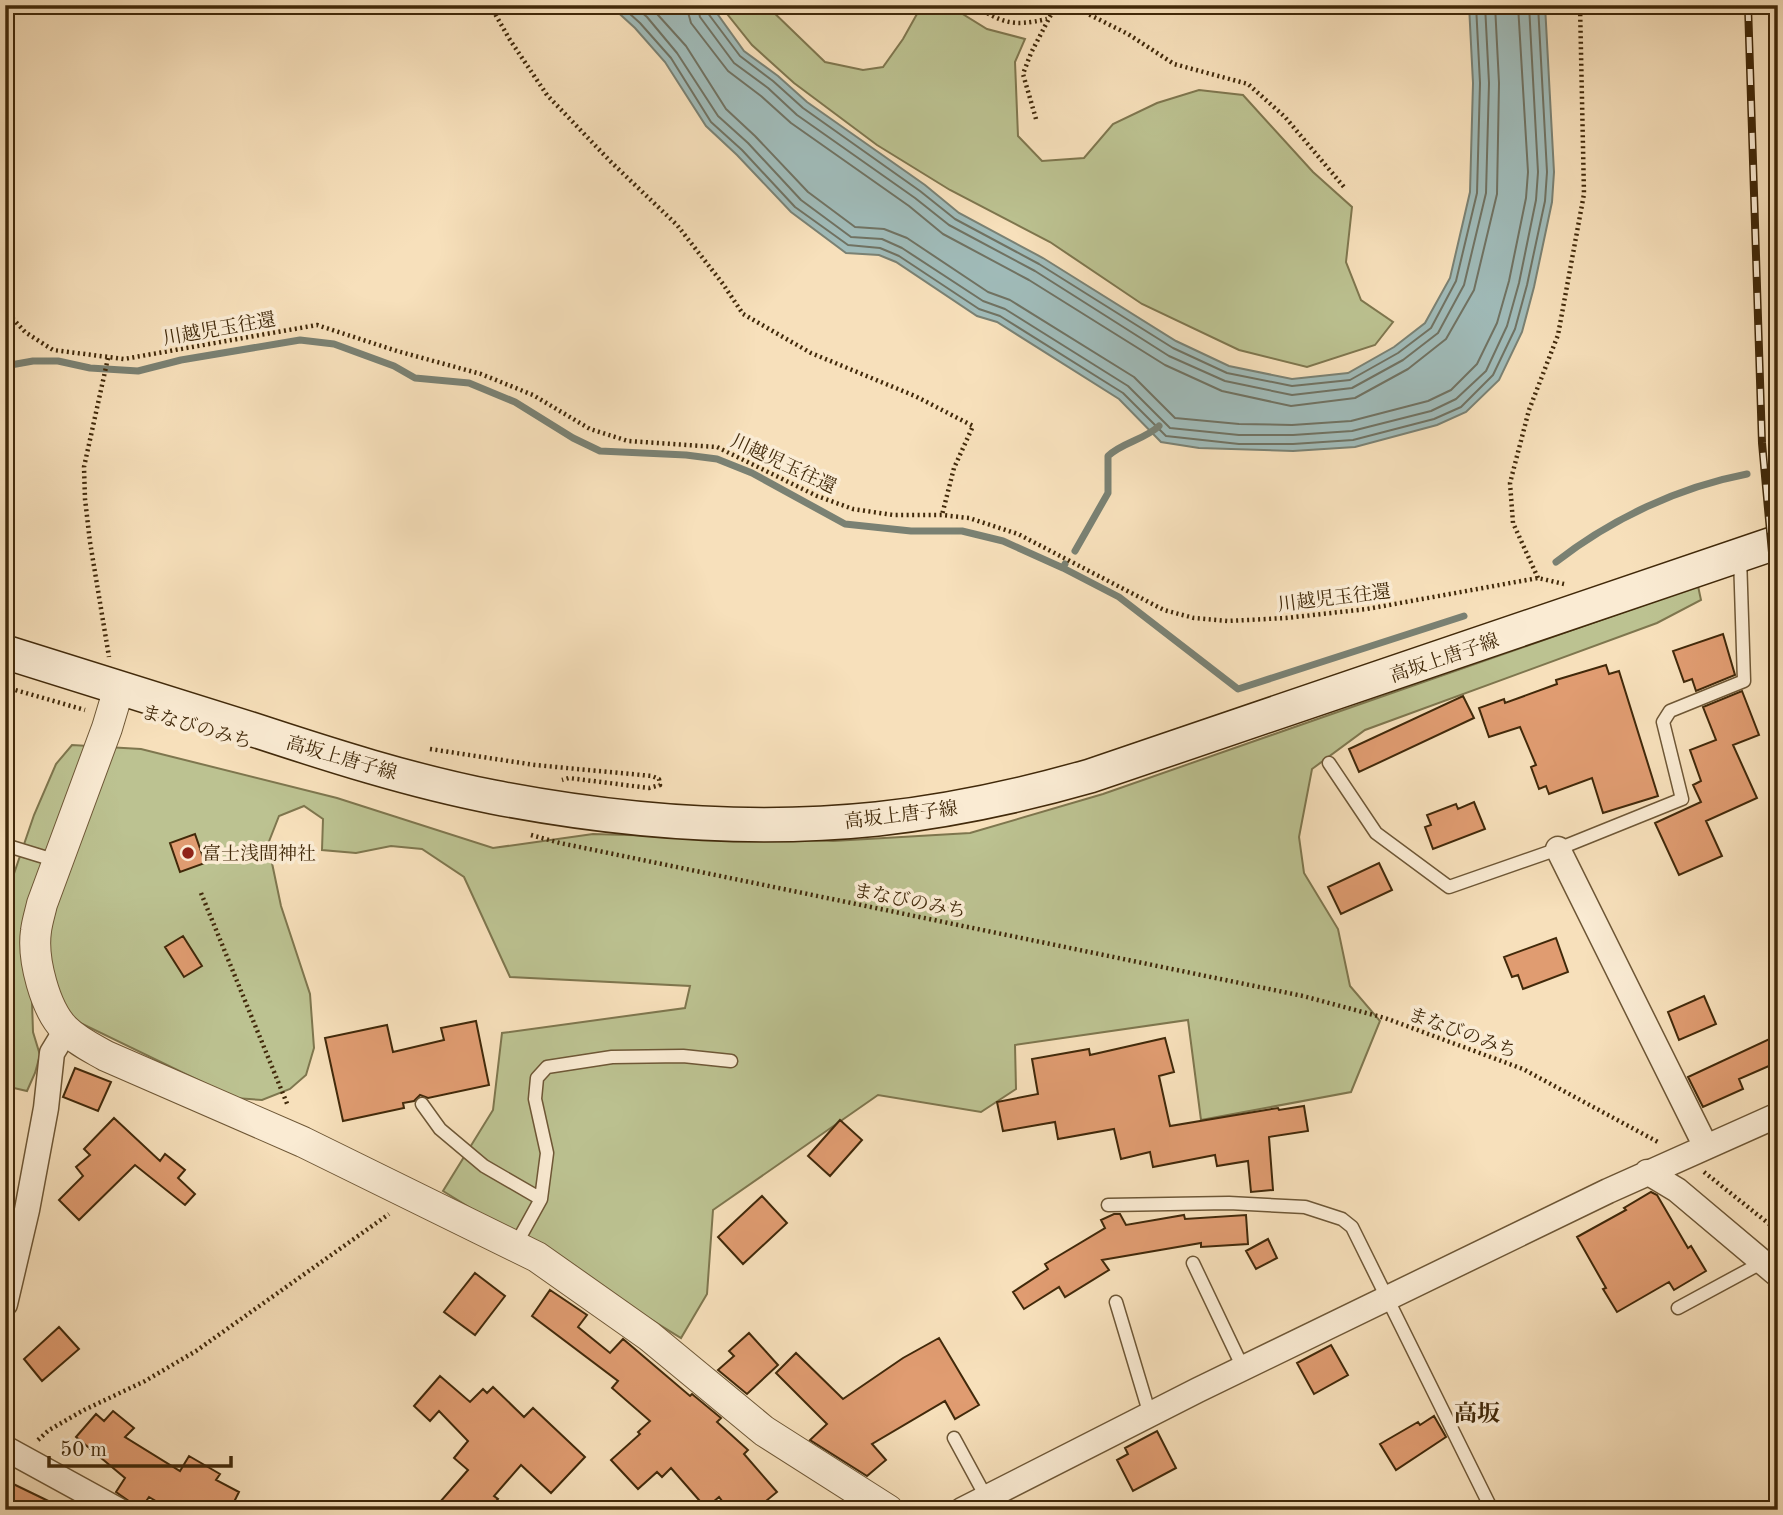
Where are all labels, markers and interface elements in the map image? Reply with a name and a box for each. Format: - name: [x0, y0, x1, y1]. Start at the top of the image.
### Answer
- street label: 川越児玉往還: [161, 309, 277, 350]
- street label: 川越児玉往還: [727, 431, 839, 498]
- street label: 川越児玉往還: [1276, 581, 1392, 616]
- street label: 高坂上唐子線: [1387, 630, 1502, 687]
- street label: まなびのみち: [139, 702, 254, 753]
- street label: 高坂上唐子線: [284, 733, 399, 784]
- street label: 高坂上唐子線: [843, 798, 959, 833]
- place label: 富士浅間神社: [202, 843, 316, 865]
- marker: 富士浅間神社: [180, 845, 196, 861]
- street label: まなびのみち: [852, 880, 968, 923]
- street label: まなびのみち: [1405, 1004, 1520, 1063]
- district label: 高坂: [1454, 1401, 1500, 1426]
- scale bar: [49, 1424, 231, 1468]
- text: 50 m: [60, 1440, 107, 1461]

